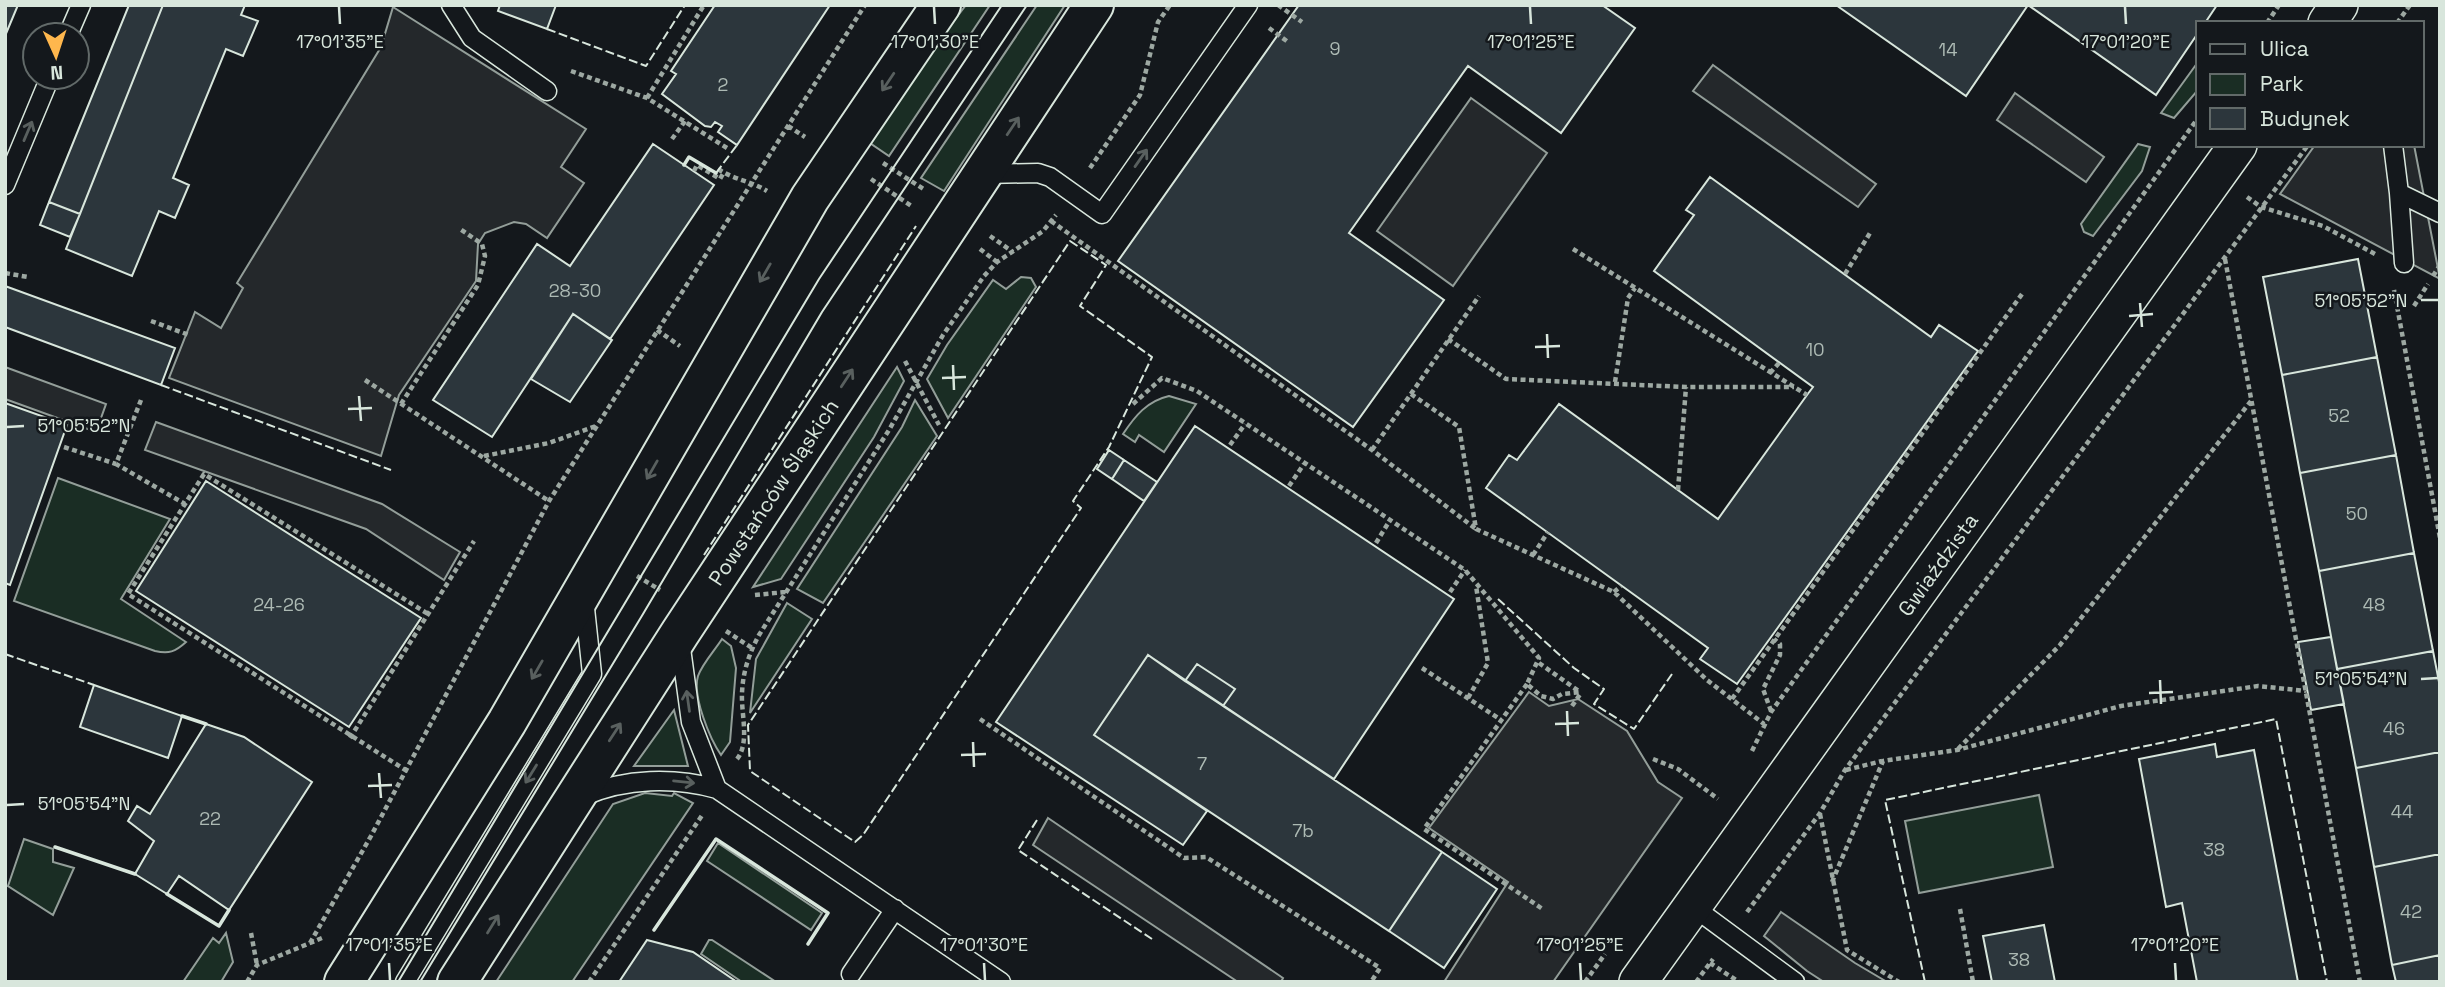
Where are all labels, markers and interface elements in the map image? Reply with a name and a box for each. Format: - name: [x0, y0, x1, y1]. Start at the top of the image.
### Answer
- north arrow: [21, 21, 91, 91]
- legend: [2196, 21, 2424, 147]
- text: 17°01'35"E: [296, 30, 384, 53]
- text: 17°01'30"E: [891, 30, 979, 53]
- text: 17°01'25"E: [1487, 30, 1575, 53]
- text: 17°01'20"E: [2082, 30, 2170, 53]
- text: Ulica: [2260, 35, 2309, 62]
- house number: 9: [1329, 37, 1341, 60]
- house number: 14: [1939, 38, 1957, 61]
- text: N: [50, 60, 64, 85]
- text: Park: [2260, 70, 2304, 97]
- one-way arrow: [881, 72, 895, 91]
- house number: 2: [718, 73, 728, 96]
- text: Budynek: [2260, 105, 2350, 132]
- one-way arrow: [1006, 117, 1020, 137]
- one-way arrow: [22, 121, 35, 142]
- one-way arrow: [1134, 149, 1148, 168]
- one-way arrow: [758, 262, 772, 282]
- house number: 28-30: [549, 279, 601, 302]
- text: 51°05'52"N: [2315, 289, 2407, 312]
- house number: 10: [1805, 338, 1825, 361]
- one-way arrow: [841, 368, 855, 388]
- street label: Powstańców Śląskich: [702, 394, 844, 590]
- house number: 52: [2328, 404, 2350, 427]
- text: 51°05'52"N: [38, 414, 130, 437]
- one-way arrow: [645, 460, 659, 480]
- house number: 50: [2346, 502, 2368, 525]
- street label: Gwiaździsta: [1891, 507, 1984, 621]
- house number: 24-26: [253, 593, 305, 616]
- house number: 48: [2363, 593, 2385, 616]
- one-way arrow: [530, 659, 544, 679]
- text: 51°05'54"N: [2315, 667, 2407, 690]
- one-way arrow: [681, 691, 694, 713]
- house number: 46: [2383, 717, 2405, 740]
- one-way arrow: [608, 723, 623, 742]
- house number: 7: [1197, 752, 1207, 775]
- one-way arrow: [523, 764, 537, 784]
- one-way arrow: [673, 776, 695, 789]
- text: 51°05'54"N: [38, 792, 130, 815]
- house number: 44: [2391, 800, 2413, 823]
- house number: 22: [199, 807, 221, 830]
- house number: 7b: [1292, 819, 1314, 842]
- house number: 38: [2203, 838, 2225, 861]
- house number: 42: [2400, 900, 2422, 923]
- one-way arrow: [486, 915, 501, 934]
- text: 17°01'35"E: [345, 933, 433, 956]
- text: 17°01'30"E: [940, 933, 1028, 956]
- text: 17°01'25"E: [1536, 933, 1624, 956]
- text: 17°01'20"E: [2131, 933, 2219, 956]
- house number: 38: [2008, 948, 2030, 971]

